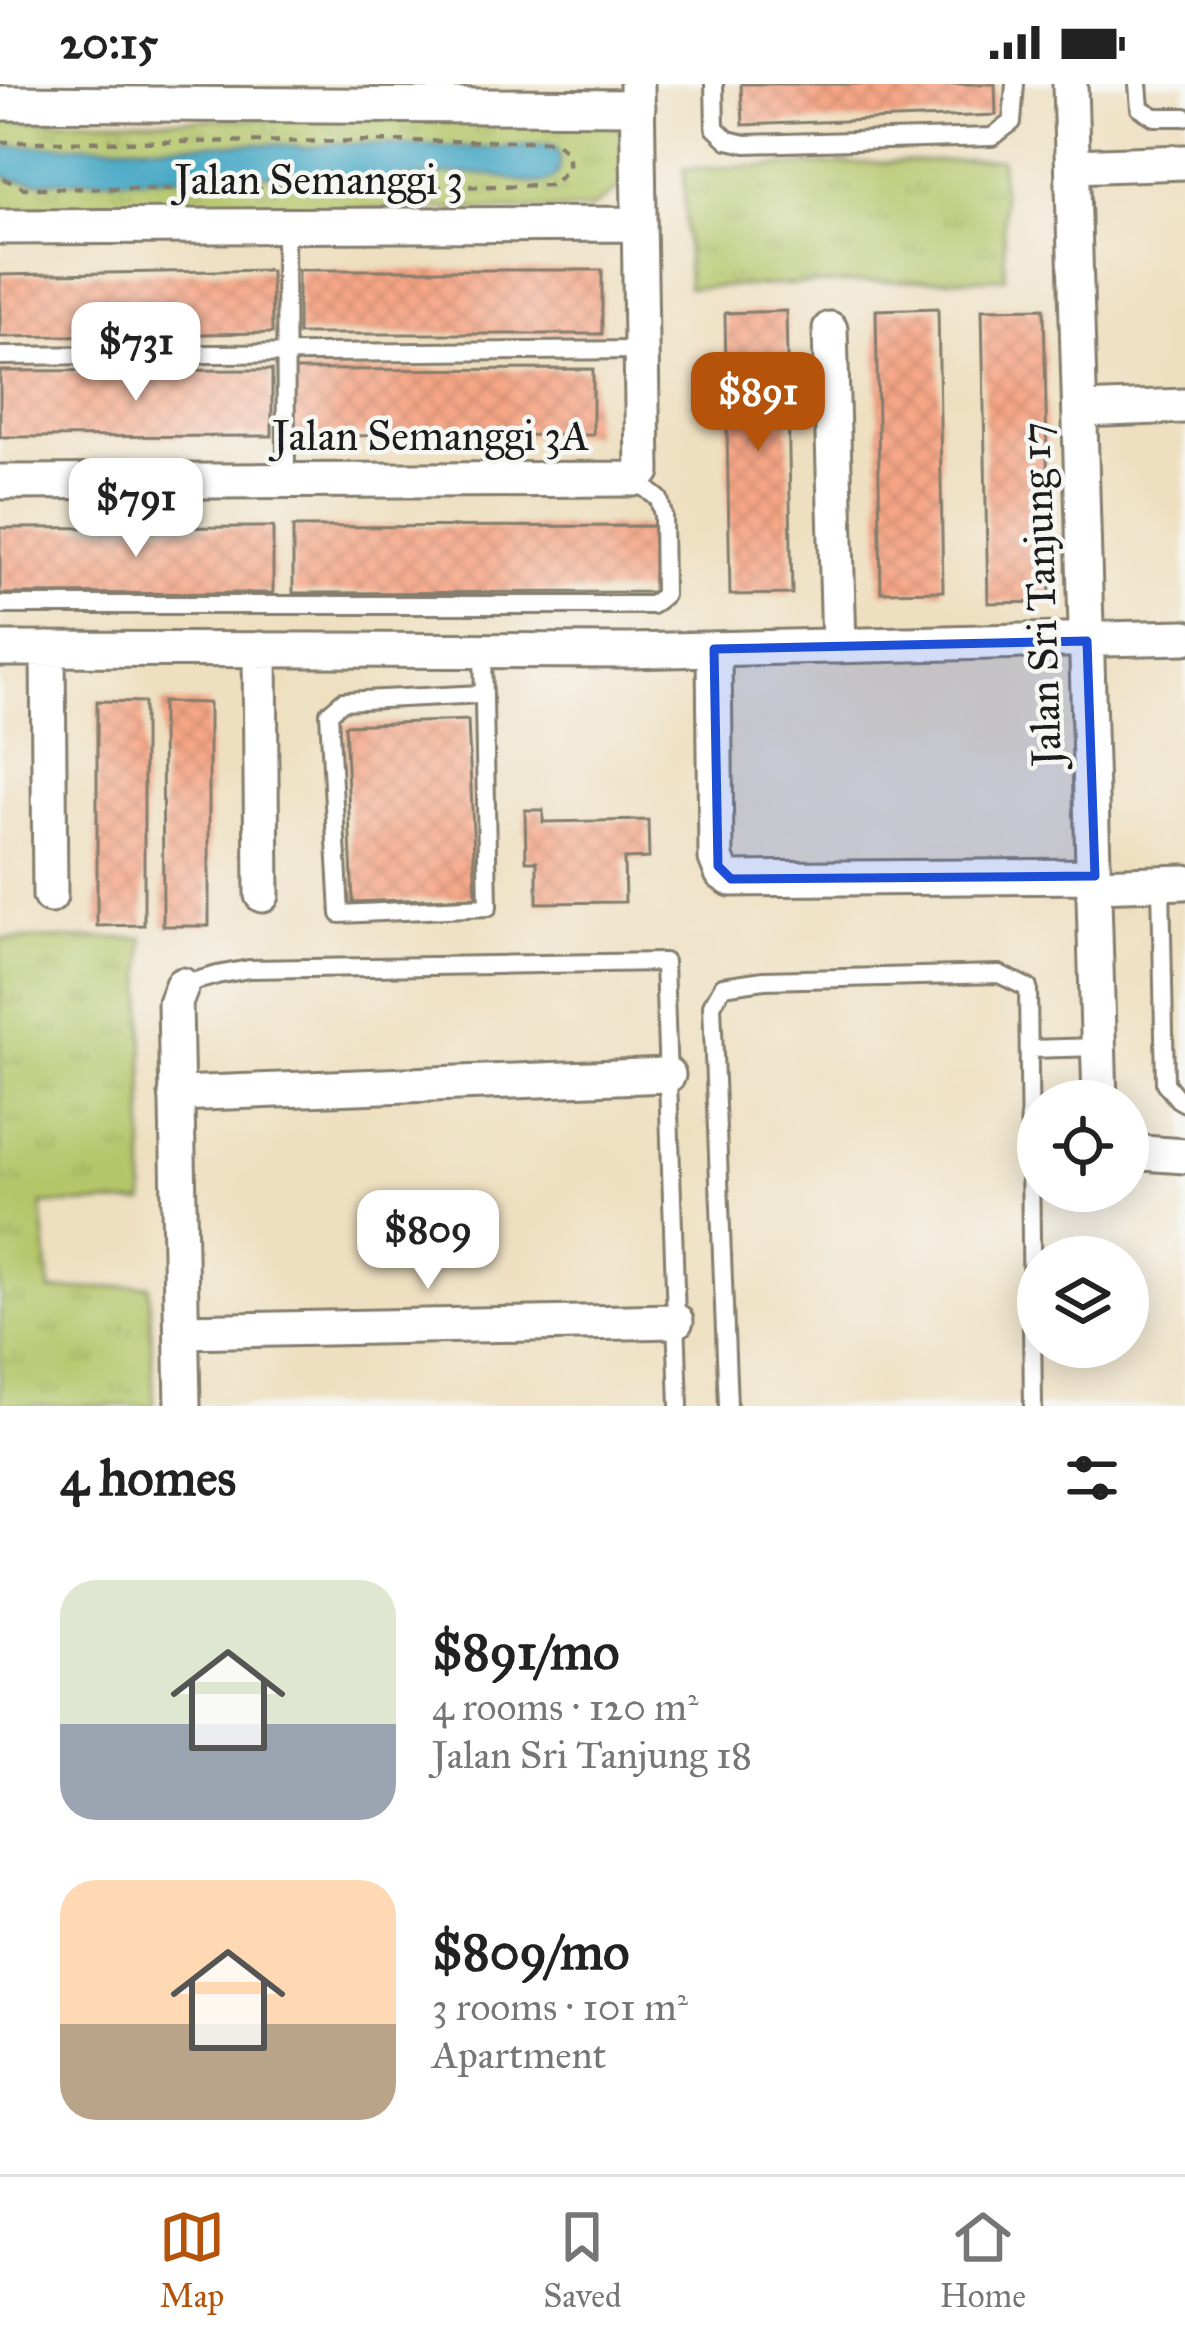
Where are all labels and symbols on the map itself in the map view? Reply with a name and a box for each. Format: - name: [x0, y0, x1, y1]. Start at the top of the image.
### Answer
- street label: Jalan Semanggi 3: [171, 154, 463, 206]
- pin: $731: [65, 302, 207, 404]
- pin: $891: [687, 352, 829, 454]
- street label: Jalan Semanggi 3A: [269, 410, 589, 462]
- street label: Jalan Sri Tanjung 17: [1009, 421, 1073, 771]
- pin: $791: [65, 458, 207, 560]
- pin: $809: [357, 1190, 499, 1292]

